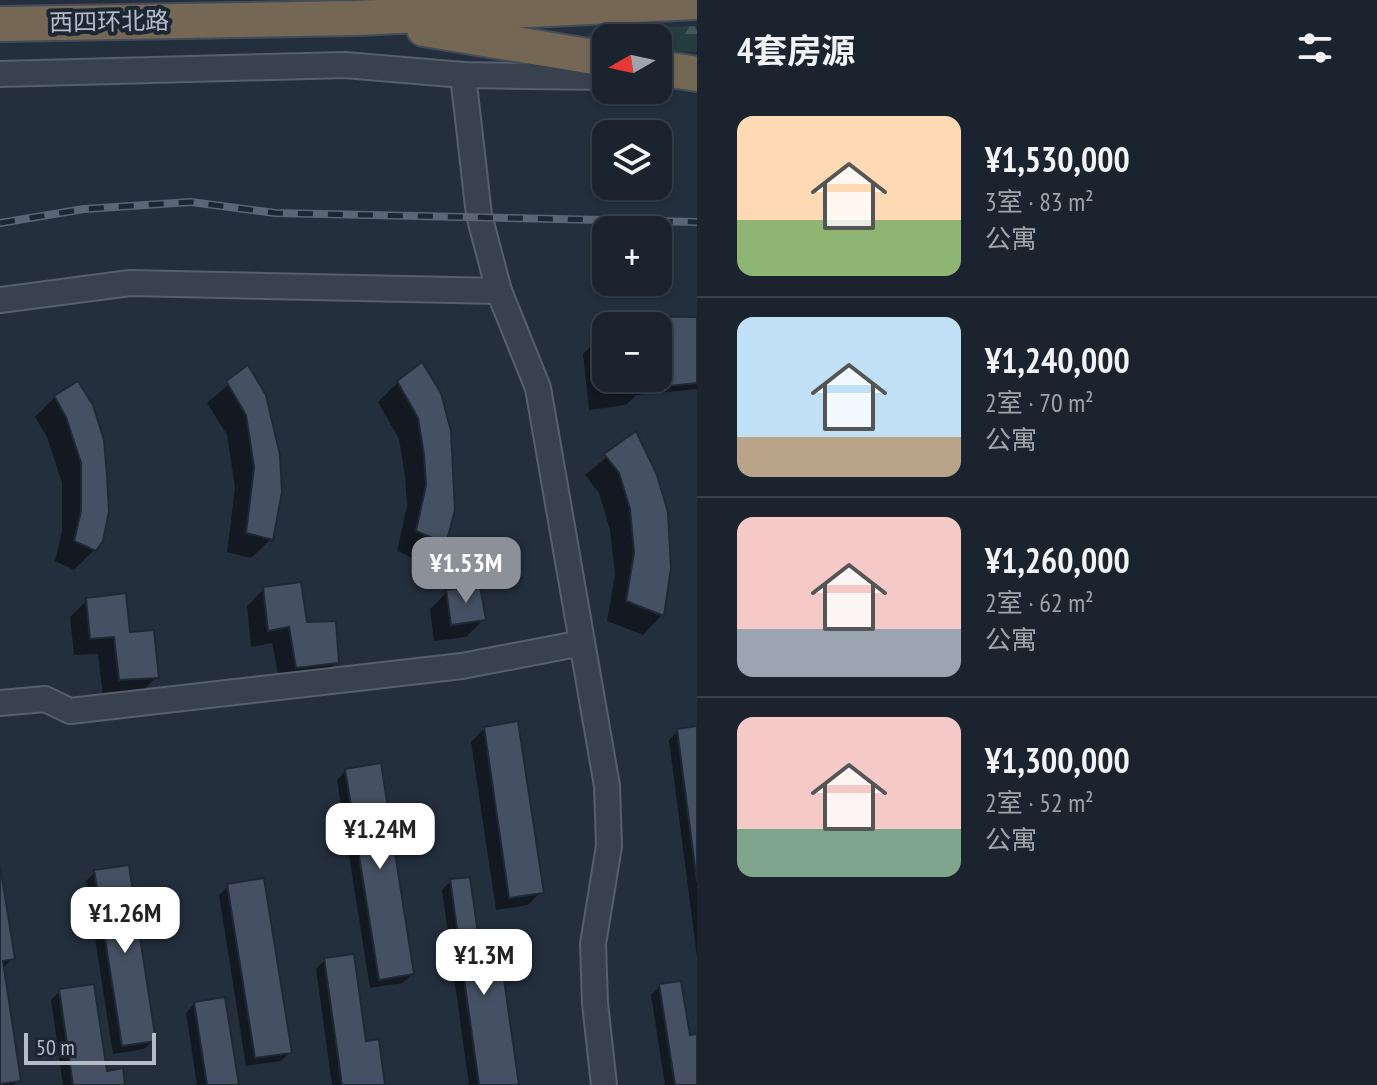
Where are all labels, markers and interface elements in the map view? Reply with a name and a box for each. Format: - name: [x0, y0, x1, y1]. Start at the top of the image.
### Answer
- street label: 西四环北路: [49, 5, 169, 38]
- north arrow: [592, 24, 672, 104]
- map controls: [592, 24, 672, 392]
- icon: filters: [1293, 26, 1337, 70]
- text: 4套房源: [737, 28, 855, 72]
- button: layers: [592, 120, 672, 200]
- text: ¥1,530,000: [985, 137, 1130, 181]
- icon: home: [801, 148, 897, 244]
- text: 3室 · 83 m²: [985, 185, 1094, 218]
- button: +: [592, 216, 672, 296]
- text: 公寓: [985, 222, 1037, 255]
- button: −: [592, 312, 672, 392]
- text: ¥1,240,000: [985, 338, 1130, 382]
- icon: home: [801, 349, 897, 445]
- text: 2室 · 70 m²: [985, 386, 1094, 419]
- text: 公寓: [985, 423, 1037, 456]
- pin: ¥1.53M: [401, 537, 531, 605]
- text: ¥1,260,000: [985, 538, 1130, 582]
- text: ¥1.53M: [430, 546, 502, 579]
- icon: home: [801, 549, 897, 645]
- text: 2室 · 62 m²: [985, 586, 1094, 619]
- text: 公寓: [985, 623, 1037, 656]
- text: ¥1,300,000: [985, 738, 1130, 782]
- icon: home: [801, 749, 897, 845]
- text: 2室 · 52 m²: [985, 786, 1094, 819]
- pin: ¥1.24M: [315, 803, 445, 871]
- text: ¥1.24M: [344, 812, 416, 845]
- text: 公寓: [985, 823, 1037, 856]
- pin: ¥1.26M: [60, 887, 190, 955]
- text: ¥1.26M: [89, 896, 161, 929]
- pin: ¥1.3M: [428, 929, 540, 997]
- text: ¥1.3M: [454, 938, 514, 971]
- scale bar: [24, 1029, 156, 1065]
- text: 50 m: [36, 1033, 75, 1061]

